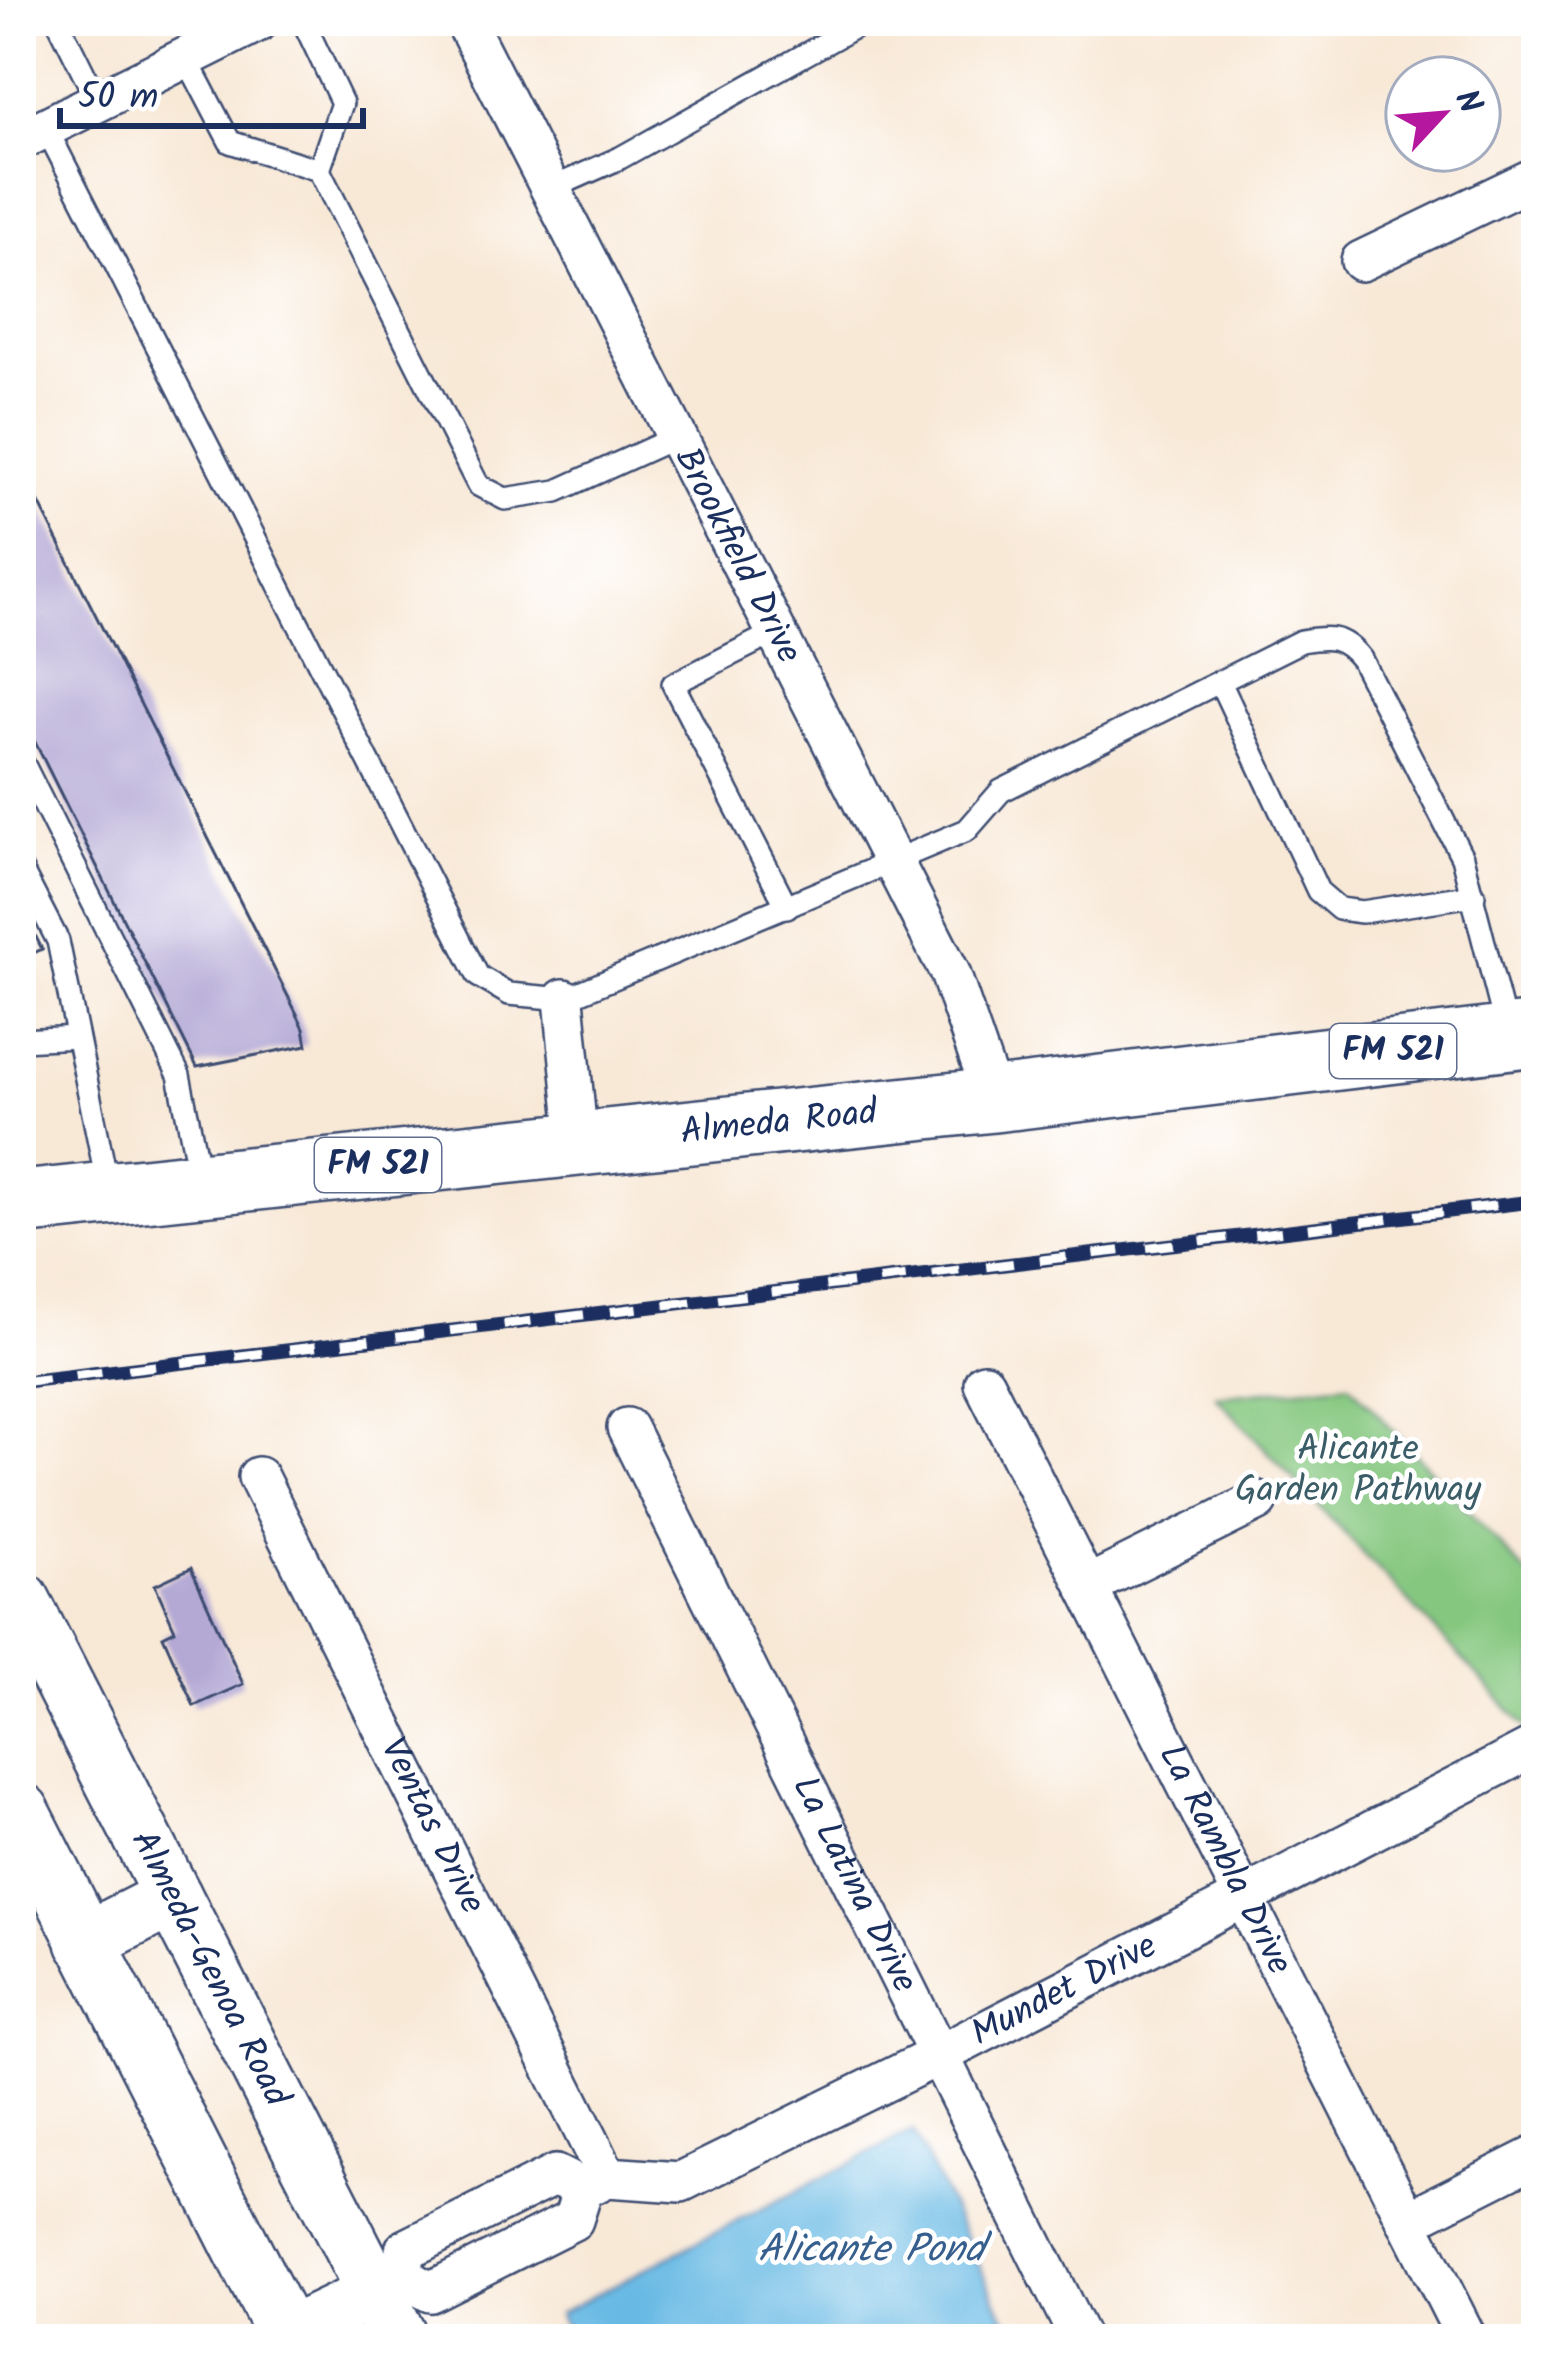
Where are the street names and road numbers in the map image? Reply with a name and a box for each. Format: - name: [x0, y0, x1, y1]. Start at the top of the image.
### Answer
- street label: Brookfield Drive: [658, 438, 816, 674]
- road number: FM 521: [1330, 1024, 1456, 1078]
- street label: Almeda Road: [678, 1084, 881, 1161]
- road number: FM 521: [315, 1138, 441, 1192]
- street label: Ventas Drive: [364, 1728, 500, 1924]
- street label: La Rambla Drive: [1143, 1734, 1307, 1985]
- street label: La Latina Drive: [776, 1766, 932, 2003]
- street label: Almeda-Genoa Road: [115, 1820, 305, 2118]
- street label: Mundet Drive: [961, 1918, 1167, 2062]

